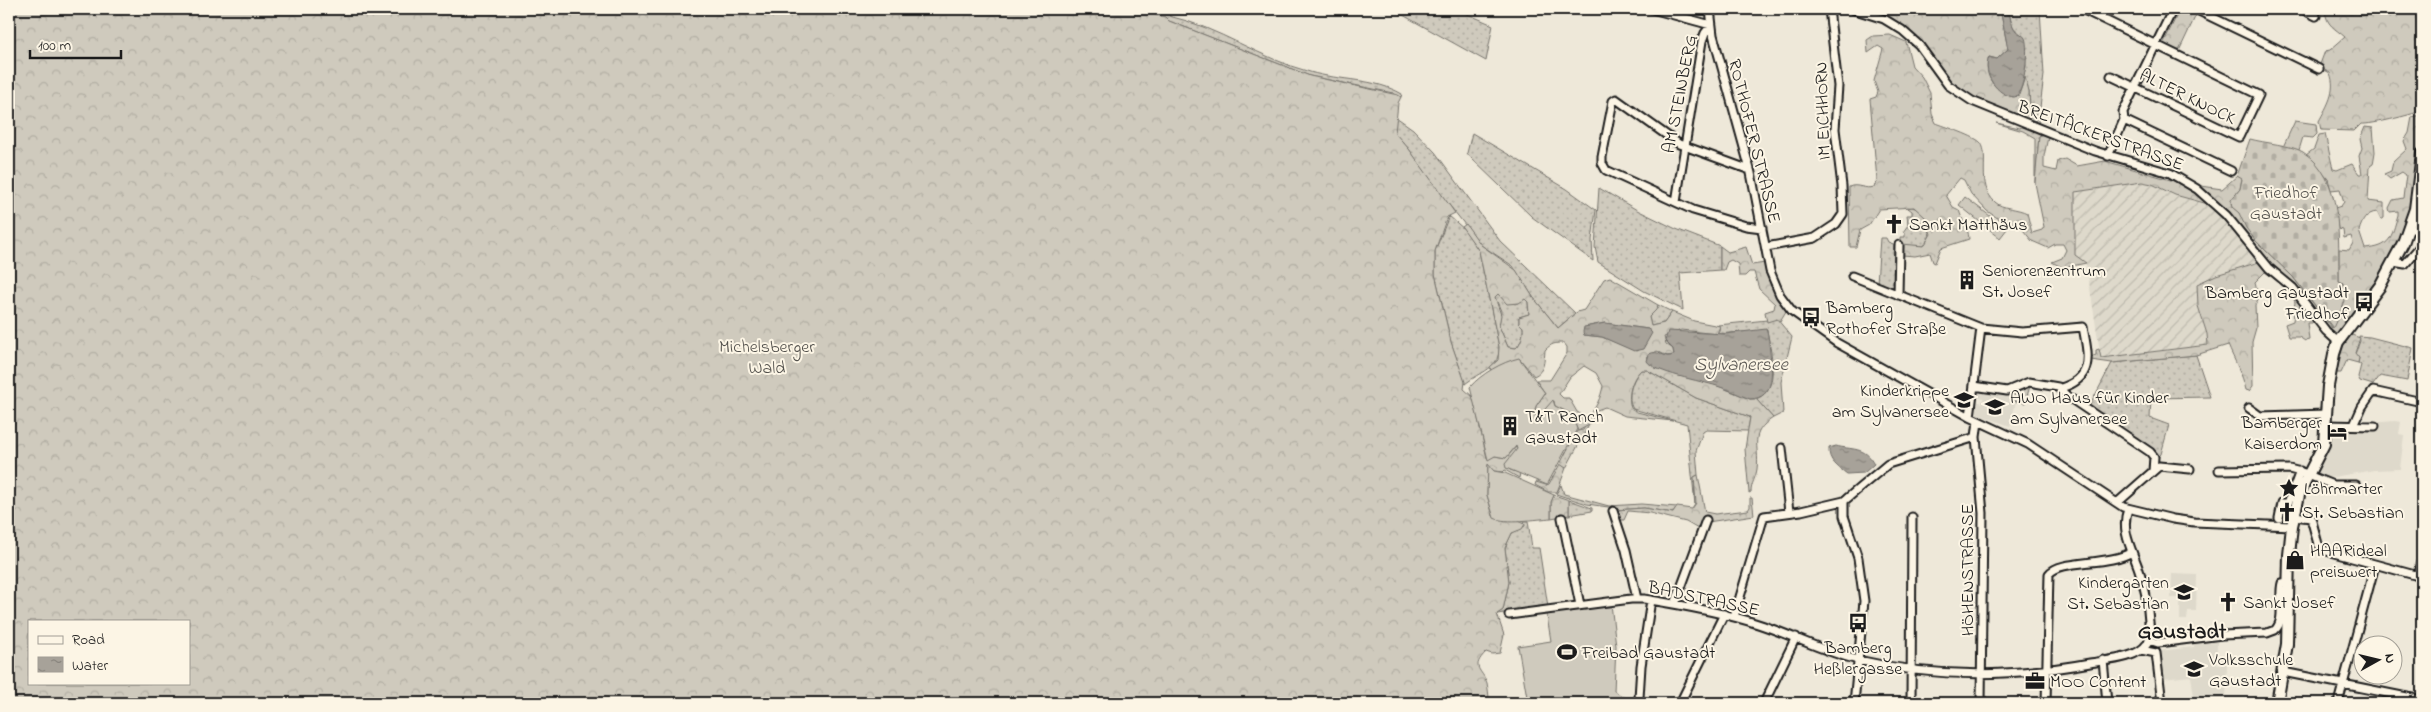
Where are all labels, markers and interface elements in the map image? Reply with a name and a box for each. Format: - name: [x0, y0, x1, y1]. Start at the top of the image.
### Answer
- scale bar: [30, 28, 121, 60]
- street label: AM STEINBERG: [1657, 33, 1705, 156]
- text: 100 m: [38, 35, 71, 57]
- street label: ROTHOFER STRASSE: [1720, 57, 1786, 226]
- street label: IM EICHHORN: [1809, 61, 1839, 161]
- street label: ALTER KNOCK: [2134, 63, 2240, 133]
- street label: BREITÄCKERSTRASSE: [2013, 94, 2187, 179]
- park label: Friedhof Gaustadt: [2250, 181, 2322, 228]
- church icon: Sankt Matthäus: [1883, 213, 1905, 235]
- place label: Sankt Matthäus: [1909, 213, 2027, 239]
- place label: Seniorenzentrum St. Josef: [1982, 259, 2106, 306]
- building icon: Seniorenzentrum St. Josef: [1956, 269, 1978, 291]
- place label: Bamberg Gaustadt Friedhof: [2204, 281, 2350, 328]
- bus stop icon: Bamberg Gaustadt Friedhof: [2353, 291, 2375, 313]
- place label: Bamberg Rothofer Straße: [1825, 296, 1947, 343]
- bus stop icon: Bamberg Rothofer Straße: [1800, 306, 1822, 328]
- park label: Michelsberger Wald: [719, 335, 815, 382]
- water label: Sylvanersee: [1694, 352, 1789, 379]
- place label: Kinderkrippe am Sylvanersee: [1832, 379, 1950, 426]
- place label: AWO Haus für Kinder am Sylvanersee: [2010, 386, 2169, 433]
- school or university icon: Kinderkrippe am Sylvanersee: [1953, 389, 1975, 411]
- school or university icon: AWO Haus für Kinder am Sylvanersee: [1984, 396, 2006, 418]
- place label: T&T Ranch Gaustadt: [1525, 405, 1603, 452]
- place label: Bamberger Kaiserdom: [2240, 411, 2322, 458]
- building icon: T&T Ranch Gaustadt: [1499, 415, 1521, 437]
- hotel icon: Bamberger Kaiserdom: [2326, 421, 2348, 443]
- place icon: Löhrmarter: [2278, 477, 2300, 499]
- place label: Löhrmarter: [2304, 477, 2383, 503]
- church icon: St. Sebastian: [2276, 501, 2298, 523]
- place label: St. Sebastian: [2302, 501, 2404, 527]
- street label: HÖHENSTRASSE: [1956, 504, 1982, 636]
- place label: HAARideal preiswert: [2310, 539, 2387, 586]
- shop icon: HAARideal preiswert: [2284, 549, 2306, 571]
- place label: Kindergarten St. Sebastian: [2067, 571, 2169, 618]
- street label: BADSTRASSE: [1644, 575, 1762, 624]
- school or university icon: Kindergarten St. Sebastian: [2173, 581, 2195, 603]
- church icon: Sankt Josef: [2217, 591, 2239, 613]
- place label: Sankt Josef: [2243, 591, 2336, 617]
- bus stop icon: Bamberg Heßlergasse: [1847, 612, 1869, 634]
- district label: Gaustadt: [2138, 617, 2227, 649]
- legend: [28, 620, 190, 684]
- text: Road: [72, 629, 105, 651]
- north arrow: [2354, 634, 2404, 684]
- place label: Bamberg Heßlergasse: [1814, 636, 1903, 684]
- sports icon: Freibad Gaustadt: [1556, 641, 1578, 663]
- place label: Freibad Gaustadt: [1581, 641, 1715, 667]
- place label: Volksschule Gaustadt: [2208, 648, 2294, 695]
- text: N: [2378, 652, 2400, 665]
- text: Water: [72, 655, 108, 677]
- school or university icon: Volksschule Gaustadt: [2183, 658, 2205, 680]
- office icon: MOO Content: [2024, 670, 2046, 692]
- place label: MOO Content: [2050, 670, 2146, 696]

